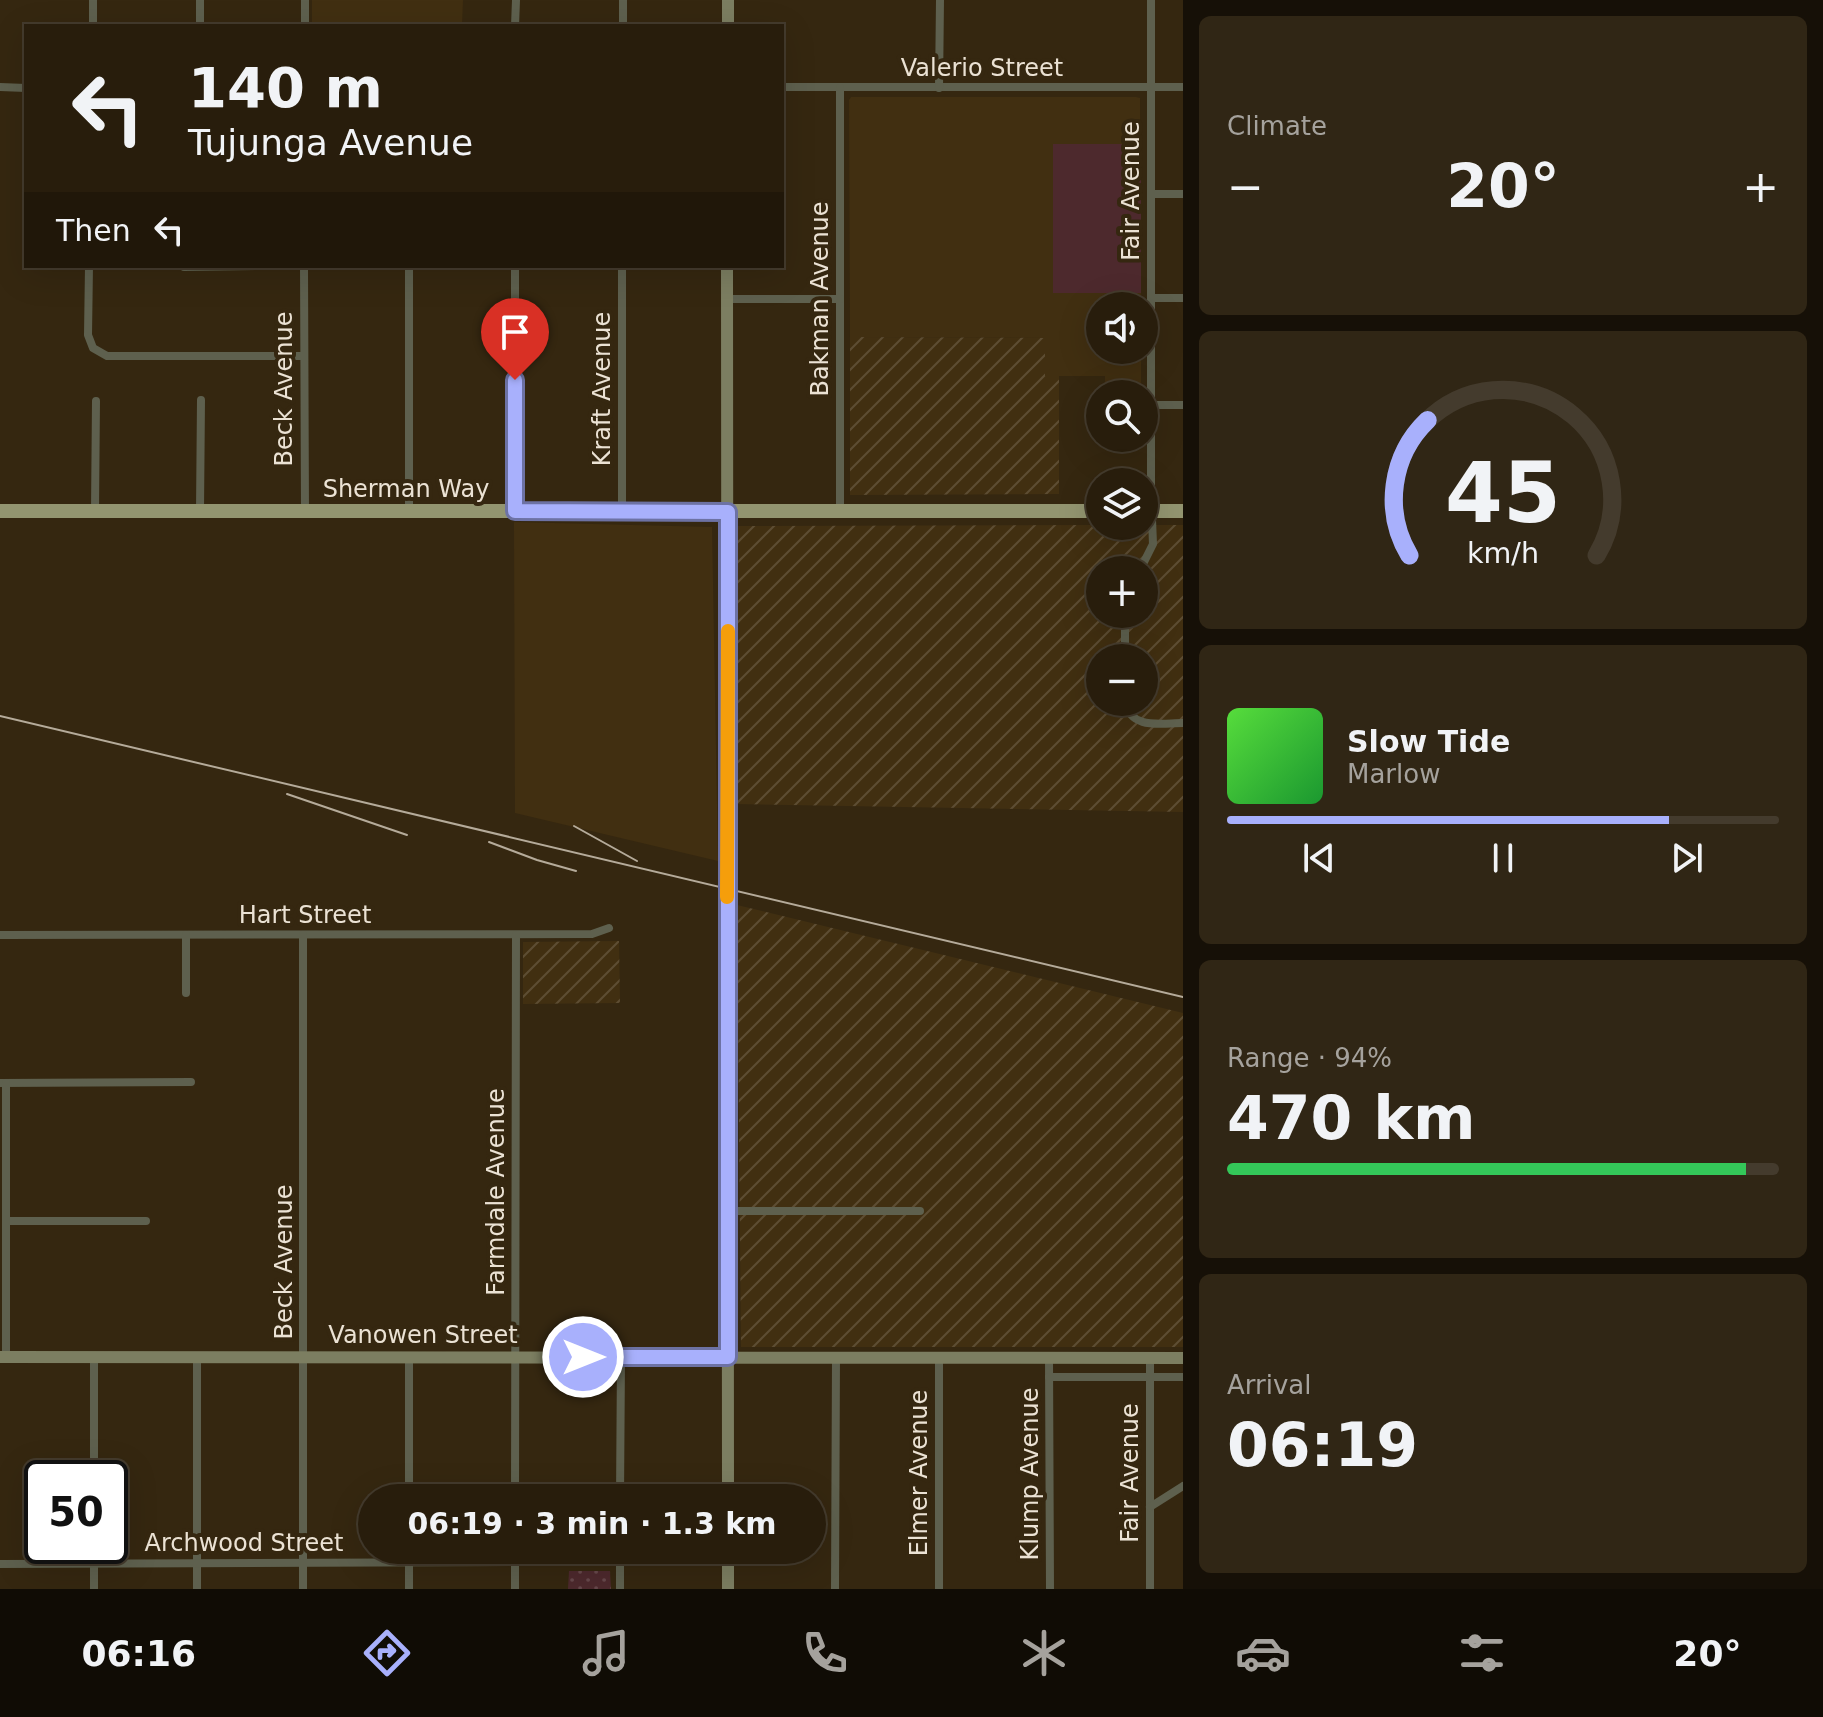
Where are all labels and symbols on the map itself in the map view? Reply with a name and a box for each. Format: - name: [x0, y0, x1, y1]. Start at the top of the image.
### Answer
- street label: Valerio Street: [901, 54, 1063, 82]
- street label: Fair Avenue: [1117, 121, 1145, 261]
- street label: Bakman Avenue: [806, 201, 834, 397]
- pin: [481, 298, 549, 380]
- street label: Beck Avenue: [270, 311, 298, 467]
- street label: Kraft Avenue: [588, 312, 616, 466]
- street label: Sherman Way: [323, 475, 489, 503]
- street label: Hart Street: [239, 901, 371, 929]
- street label: Farmdale Avenue: [482, 1088, 510, 1296]
- street label: Beck Avenue: [270, 1184, 298, 1340]
- position arrow: [541, 1315, 625, 1399]
- street label: Vanowen Street: [328, 1321, 518, 1349]
- street label: Klump Avenue: [1016, 1387, 1044, 1561]
- street label: Elmer Avenue: [905, 1390, 933, 1556]
- street label: Fair Avenue: [1116, 1403, 1144, 1543]
- speed limit sign: 50: [24, 1460, 128, 1564]
- street label: Archwood Street: [145, 1529, 343, 1557]

